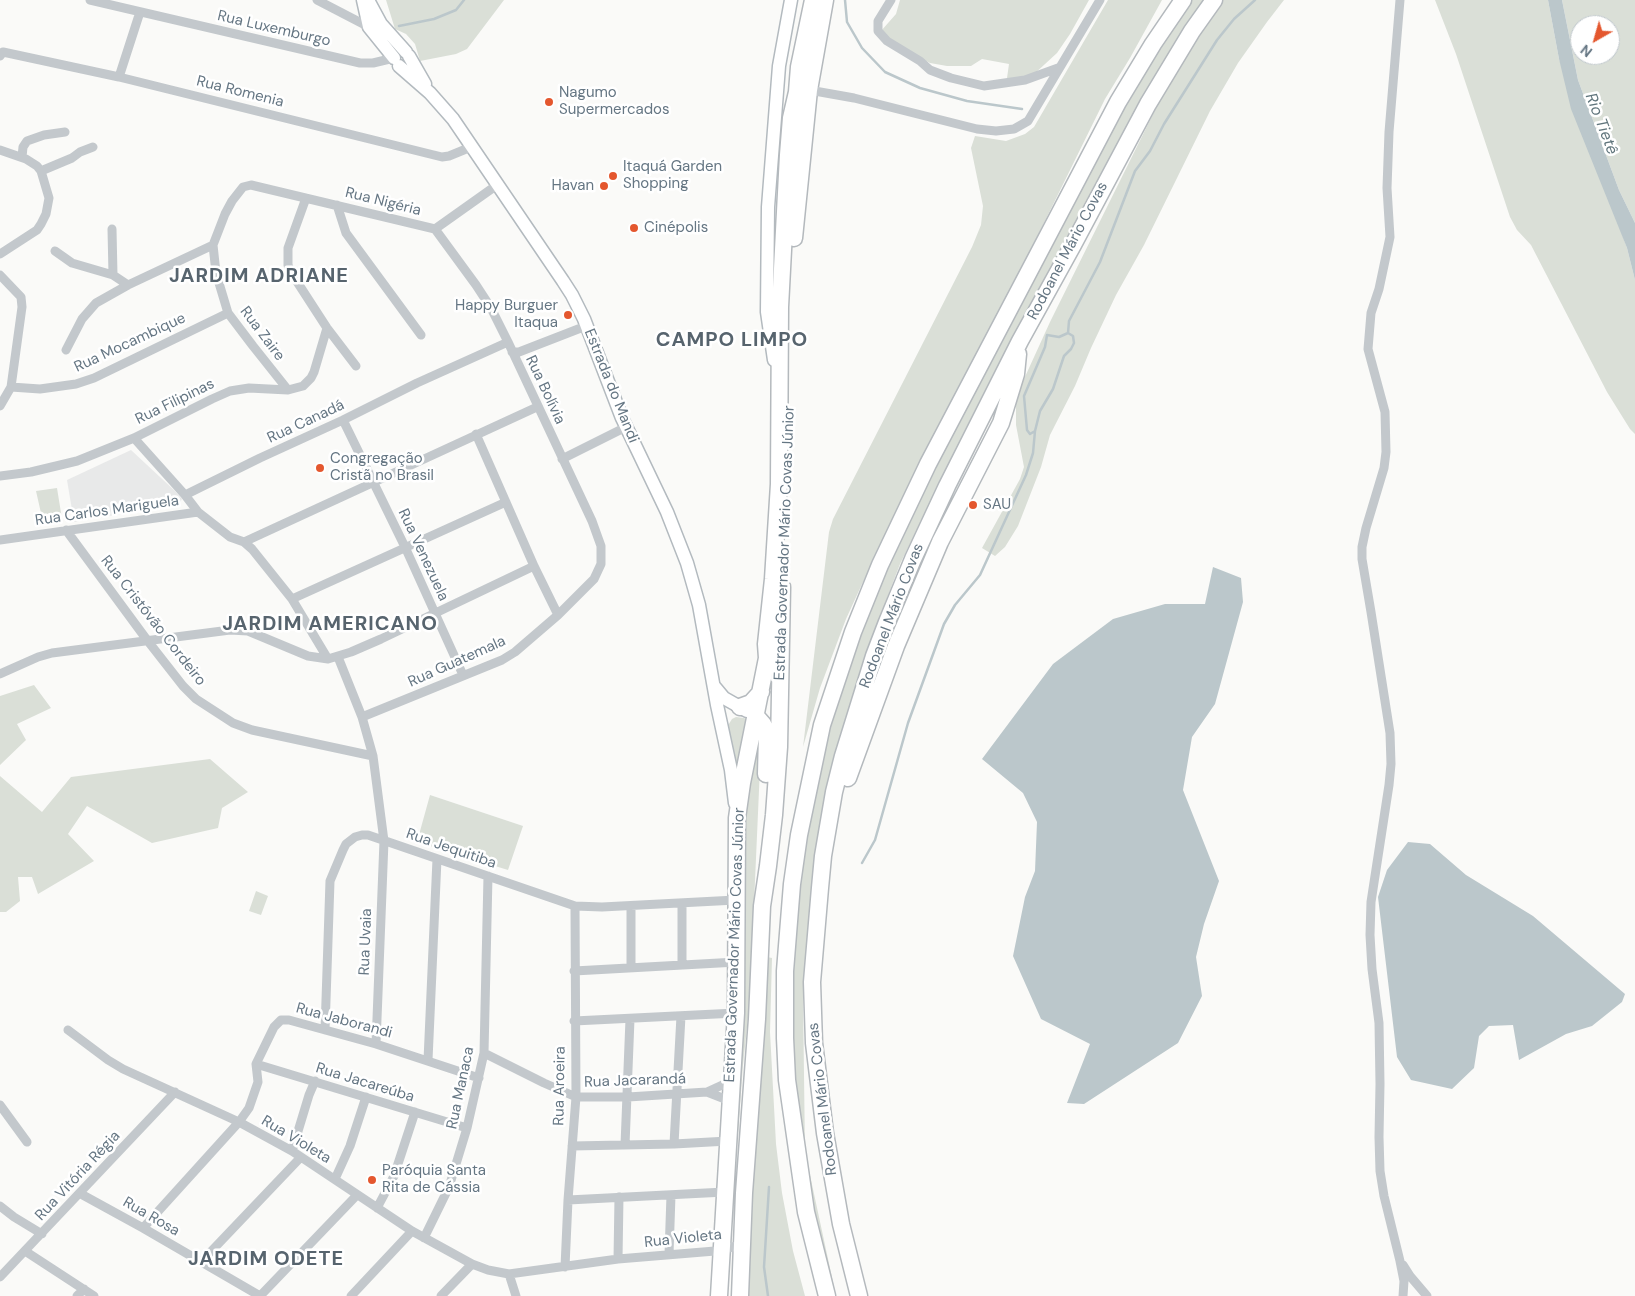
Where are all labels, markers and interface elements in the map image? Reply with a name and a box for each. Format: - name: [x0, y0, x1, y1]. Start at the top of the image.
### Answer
- street label: Rua Luxemburgo: [216, 7, 332, 51]
- north arrow: [1570, 15, 1620, 65]
- text: N: [1577, 41, 1596, 61]
- street label: Rua Romenia: [195, 72, 285, 112]
- place label: Nagumo Supermercados: [559, 84, 669, 119]
- water label: Rio Tietê: [1581, 91, 1621, 157]
- marker: Nagumo Supermercados: [543, 96, 555, 108]
- place label: Itaquá Garden Shopping: [623, 158, 722, 193]
- marker: Itaquá Garden Shopping: [607, 170, 619, 182]
- place label: Havan: [552, 177, 594, 195]
- street label: Rodoanel Mário Covas: [1024, 179, 1112, 323]
- marker: Havan: [598, 180, 610, 192]
- street label: Rua Nigéria: [343, 184, 423, 220]
- place label: Cinépolis: [644, 219, 708, 237]
- marker: Cinépolis: [628, 222, 640, 234]
- district label: JARDIM ADRIANE: [167, 265, 351, 289]
- place label: Happy Burguer Itaqua: [455, 297, 558, 332]
- street label: Rua Zaire: [236, 303, 288, 365]
- street label: Rua Mocambique: [71, 309, 189, 377]
- marker: Happy Burguer Itaqua: [562, 309, 574, 321]
- street label: Estrada do Mandi: [580, 326, 642, 446]
- district label: CAMPO LIMPO: [654, 329, 810, 353]
- street label: Rua Bolívia: [521, 353, 569, 427]
- street label: Rua Filipinas: [133, 375, 217, 429]
- street label: Rua Canadá: [265, 396, 347, 448]
- street label: Estrada Governador Mário Covas Júnior: [771, 405, 799, 681]
- place label: Congregação Cristã no Brasil: [330, 450, 434, 485]
- marker: Congregação Cristã no Brasil: [314, 462, 326, 474]
- street label: Rua Carlos Mariguela: [34, 492, 180, 530]
- place label: SAU: [983, 496, 1011, 514]
- marker: SAU: [967, 499, 979, 511]
- street label: Rua Venezuela: [394, 506, 452, 604]
- street label: Rodoanel Mário Covas: [856, 541, 928, 691]
- street label: Rua Cristóvão Cordeiro: [97, 552, 209, 690]
- district label: JARDIM AMERICANO: [220, 613, 440, 637]
- street label: Rua Guatemala: [405, 632, 509, 692]
- street label: Estrada Governador Mário Covas Júnior: [721, 807, 749, 1083]
- street label: Rua Jequitiba: [403, 825, 499, 873]
- street label: Rua Uvaia: [356, 908, 376, 976]
- street label: Rua Jaborandi: [294, 1000, 394, 1042]
- street label: Rodoanel Mário Covas: [805, 1022, 841, 1176]
- street label: Rua Manaca: [443, 1045, 479, 1131]
- street label: Rua Aroeira: [550, 1046, 570, 1126]
- street label: Rua Jacareúba: [314, 1059, 416, 1107]
- street label: Rua Jacarandá: [584, 1070, 686, 1092]
- street label: Rua Violeta: [258, 1112, 334, 1168]
- street label: Rua Vitória Régia: [32, 1127, 124, 1225]
- place label: Paróquia Santa Rita de Cássia: [382, 1162, 486, 1197]
- marker: Paróquia Santa Rita de Cássia: [366, 1174, 378, 1186]
- street label: Rua Rosa: [119, 1194, 183, 1240]
- street label: Rua Violeta: [643, 1226, 723, 1252]
- district label: JARDIM ODETE: [186, 1248, 346, 1272]

